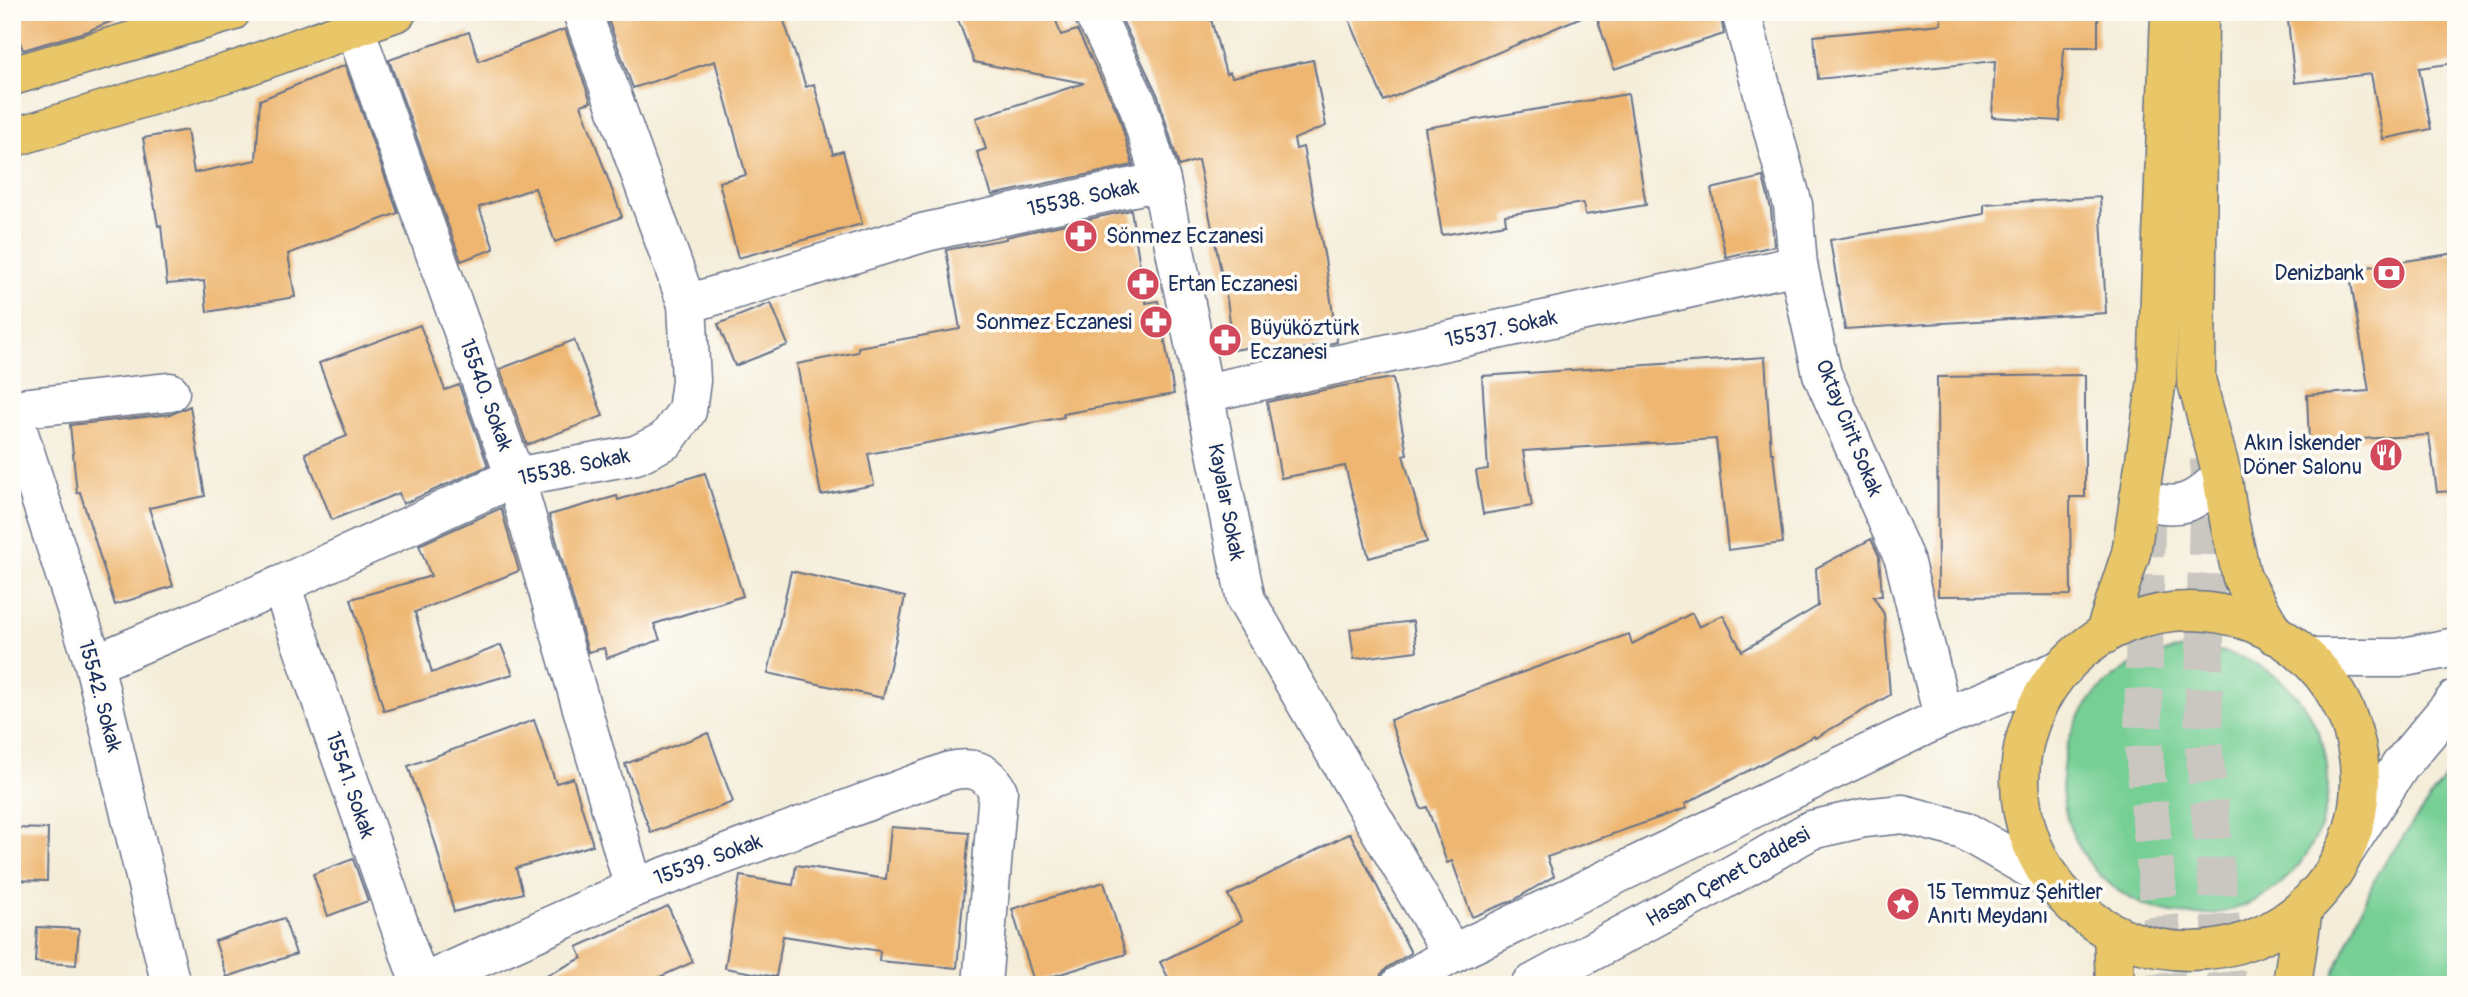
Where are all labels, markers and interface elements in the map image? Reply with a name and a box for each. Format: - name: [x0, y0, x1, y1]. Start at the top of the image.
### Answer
- street label: 15538. Sokak: [1025, 173, 1141, 223]
- pharmacy icon: Sönmez Eczanesi: [1062, 217, 1100, 255]
- place label: Sönmez Eczanesi: [1106, 223, 1263, 250]
- bank icon: Denizbank: [2370, 254, 2408, 292]
- place label: Denizbank: [2274, 260, 2364, 287]
- pharmacy icon: Ertan Eczanesi: [1124, 265, 1162, 303]
- place label: Ertan Eczanesi: [1168, 271, 1298, 298]
- pharmacy icon: Sonmez Eczanesi: [1137, 303, 1175, 341]
- street label: 15537. Sokak: [1443, 304, 1560, 354]
- place label: Sonmez Eczanesi: [975, 309, 1132, 336]
- place label: Büyüköztürk Eczanesi: [1250, 315, 1360, 366]
- pharmacy icon: Büyüköztürk Eczanesi: [1206, 321, 1244, 359]
- street label: 15540. Sokak: [453, 335, 519, 455]
- street label: Oktay Cirit Sokak: [1809, 355, 1889, 501]
- place label: Akın İskender Döner Salonu: [2243, 430, 2362, 481]
- restaurant icon: Akın İskender Döner Salonu: [2367, 436, 2405, 474]
- street label: Kayalar Sokak: [1201, 441, 1251, 563]
- street label: 15538. Sokak: [516, 442, 632, 492]
- street label: 15542. Sokak: [72, 637, 128, 755]
- street label: 15541. Sokak: [319, 728, 381, 842]
- street label: Hasan Çenet Caddesi: [1641, 821, 1815, 933]
- street label: 15539. Sokak: [650, 828, 766, 892]
- place label: 15 Temmuz Şehitler Anıtı Meydanı: [1927, 879, 2103, 930]
- place icon: 15 Temmuz Şehitler Anıtı Meydanı: [1884, 885, 1922, 923]

